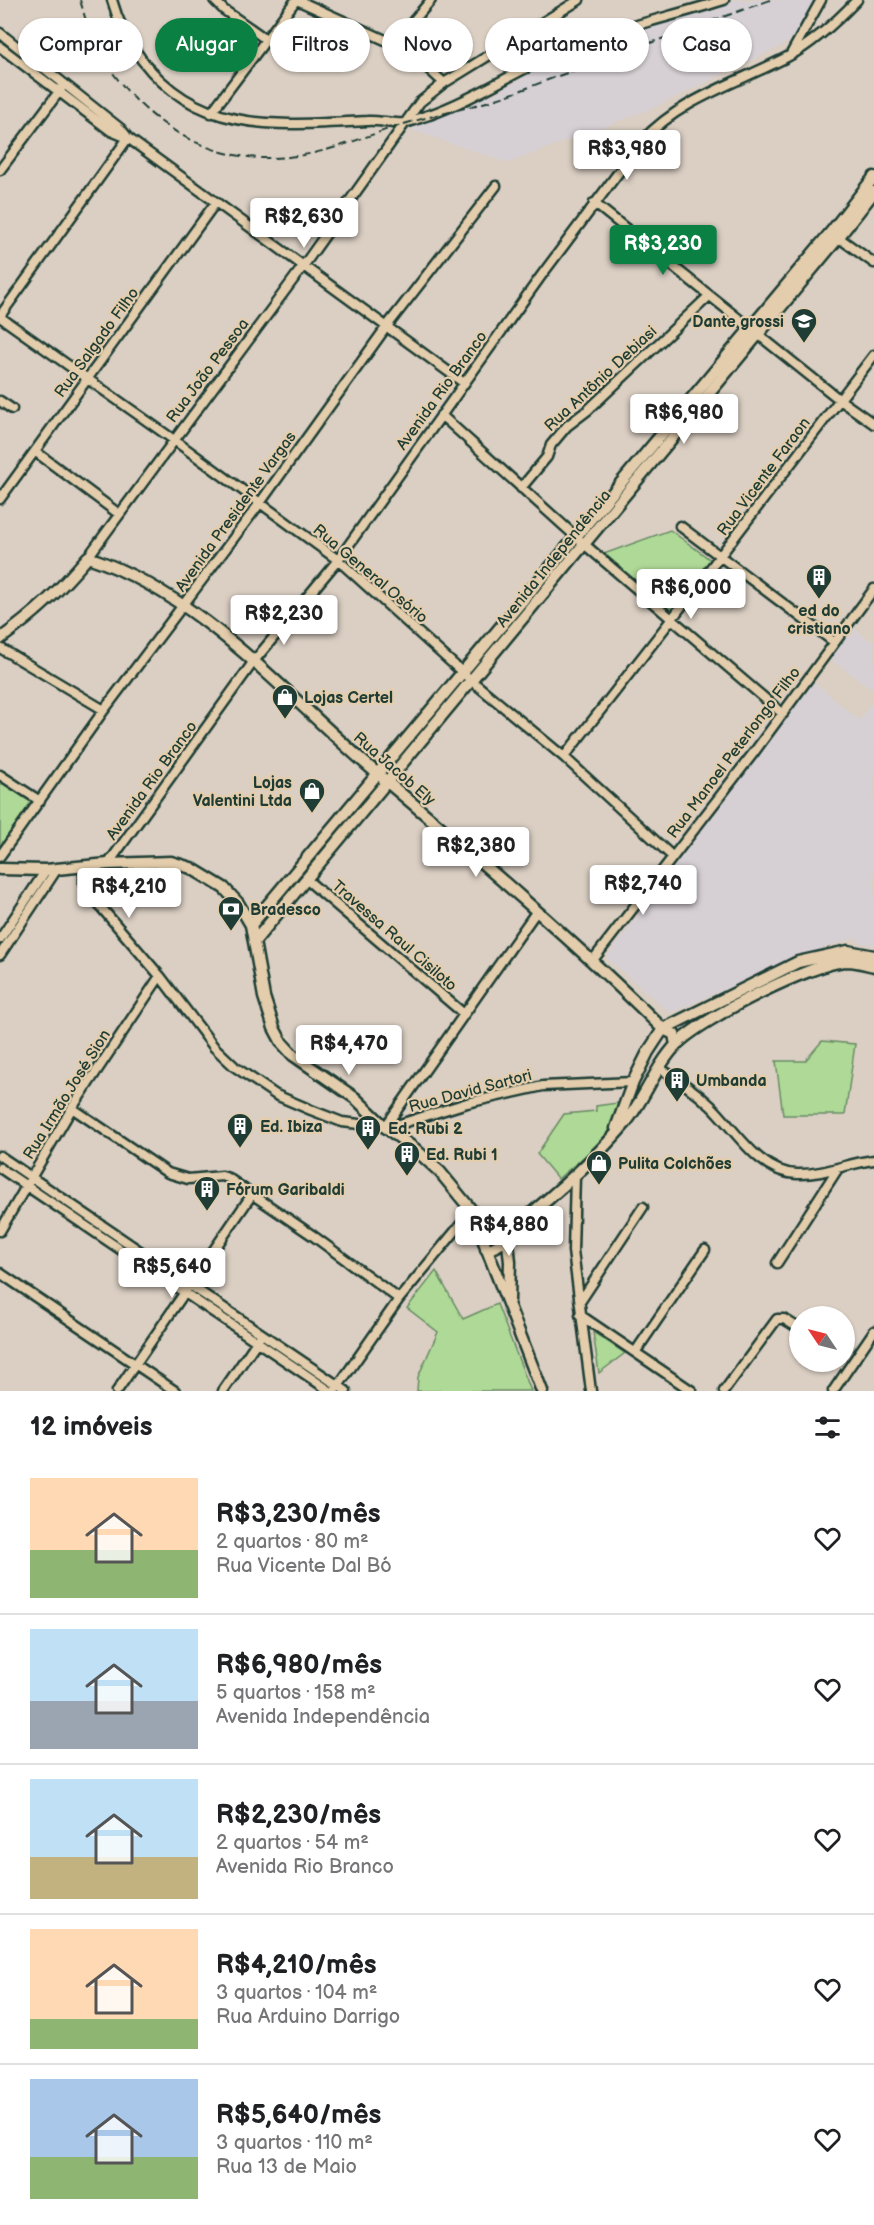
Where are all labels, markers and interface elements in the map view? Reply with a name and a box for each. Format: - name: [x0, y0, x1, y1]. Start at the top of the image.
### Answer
- chip: Comprar: [18, 18, 143, 72]
- chip: Alugar: [155, 18, 258, 72]
- chip: Filtros: [270, 18, 370, 72]
- chip: Novo: [382, 18, 473, 72]
- chip: Apartamento: [485, 18, 649, 72]
- chip: Casa: [661, 18, 752, 72]
- pin: R$3,980: [572, 130, 682, 181]
- text: R$3,980: [587, 137, 667, 161]
- pin: R$2,630: [249, 198, 359, 249]
- text: R$2,630: [264, 205, 344, 229]
- pin: R$3,230: [608, 225, 718, 276]
- text: R$3,230: [624, 232, 702, 256]
- street label: Rua Salgado Filho: [51, 284, 143, 402]
- school or university icon: Dante grossi: [789, 306, 819, 344]
- place label: Dante grossi: [692, 313, 784, 332]
- street label: Rua João Pessoa: [163, 315, 254, 427]
- street label: Rua Antônio Debiasi: [541, 322, 661, 436]
- street label: Avenida Rio Branco: [393, 328, 492, 454]
- pin: R$6,980: [629, 394, 739, 445]
- text: R$6,980: [644, 401, 724, 425]
- street label: Rua Vicente Faraon: [714, 414, 815, 540]
- street label: Avenida Presidente Vargas: [172, 428, 301, 596]
- street label: Avenida Independência: [493, 486, 615, 631]
- street label: Rua General Osório: [309, 521, 431, 628]
- building icon: ed do cristiano: [804, 562, 834, 600]
- pin: R$6,000: [636, 569, 746, 620]
- text: R$6,000: [651, 576, 731, 600]
- pin: R$2,230: [229, 595, 339, 646]
- text: R$2,230: [245, 602, 323, 626]
- place label: ed do cristiano: [787, 602, 851, 639]
- street label: Rua Manoel Peterlongo Filho: [664, 663, 805, 842]
- shop icon: Lojas Certel: [270, 682, 300, 720]
- place label: Lojas Certel: [304, 689, 393, 708]
- street label: Avenida Rio Branco: [103, 718, 202, 844]
- street label: Rua Jacob Ely: [349, 728, 439, 810]
- place label: Lojas Valentini Ltda: [193, 774, 292, 811]
- shop icon: Lojas Valentini Ltda: [297, 776, 327, 814]
- pin: R$2,380: [421, 827, 531, 878]
- text: R$2,380: [436, 834, 516, 858]
- pin: R$2,740: [588, 865, 698, 916]
- pin: R$4,210: [74, 868, 184, 919]
- text: R$2,740: [604, 872, 682, 896]
- text: R$4,210: [91, 875, 167, 899]
- street label: Travessa Raul Cisiloto: [328, 877, 460, 996]
- bank icon: Bradesco: [216, 894, 246, 932]
- place label: Bradesco: [250, 901, 321, 920]
- pin: R$4,470: [294, 1025, 404, 1076]
- street label: Rua Irmão José Sion: [20, 1026, 115, 1163]
- text: R$4,470: [310, 1032, 388, 1056]
- building icon: Umbanda: [662, 1065, 692, 1103]
- street label: Rua David Sartori: [407, 1066, 534, 1117]
- place label: Umbanda: [696, 1072, 767, 1091]
- building icon: Ed. Ibiza: [225, 1111, 255, 1149]
- building icon: Ed. Rubi 2: [353, 1113, 383, 1151]
- place label: Ed. Ibiza: [260, 1118, 323, 1137]
- place label: Ed. Rubi 2: [388, 1120, 463, 1139]
- building icon: Ed. Rubi 1: [392, 1139, 422, 1177]
- place label: Ed. Rubi 1: [426, 1146, 498, 1165]
- shop icon: Pulita Colchões: [584, 1148, 614, 1186]
- place label: Pulita Colchões: [618, 1155, 732, 1174]
- building icon: Fórum Garibaldi: [192, 1174, 222, 1212]
- place label: Fórum Garibaldi: [226, 1181, 345, 1200]
- pin: R$4,880: [454, 1206, 564, 1257]
- text: R$4,880: [469, 1213, 549, 1237]
- pin: R$5,640: [117, 1248, 227, 1299]
- text: R$5,640: [132, 1255, 212, 1279]
- north arrow: [789, 1306, 855, 1372]
- map controls: [789, 1306, 855, 1372]
- icon: filters: [811, 1411, 844, 1444]
- text: 12 imóveis: [30, 1412, 152, 1443]
- text: R$3,230/mês: [216, 1499, 381, 1530]
- icon: home: [78, 1502, 150, 1574]
- icon: heart: [811, 1522, 844, 1555]
- text: 2 quartos · 80 m²: [216, 1530, 369, 1554]
- text: Rua Vicente Dal Bó: [216, 1554, 392, 1578]
- text: R$6,980/mês: [216, 1650, 382, 1681]
- icon: home: [78, 1653, 150, 1725]
- icon: heart: [811, 1673, 844, 1706]
- text: 5 quartos · 158 m²: [216, 1681, 376, 1705]
- text: Avenida Independência: [216, 1705, 430, 1729]
- text: R$2,230/mês: [216, 1800, 381, 1831]
- icon: home: [78, 1803, 150, 1875]
- icon: heart: [811, 1823, 844, 1856]
- text: 2 quartos · 54 m²: [216, 1831, 369, 1855]
- text: Avenida Rio Branco: [216, 1855, 394, 1879]
- text: R$4,210/mês: [216, 1950, 377, 1981]
- icon: home: [78, 1953, 150, 2025]
- icon: heart: [811, 1973, 844, 2006]
- text: 3 quartos · 104 m²: [216, 1981, 377, 2005]
- text: Rua Arduino Darrigo: [216, 2005, 400, 2029]
- text: R$5,640/mês: [216, 2100, 381, 2131]
- icon: home: [78, 2103, 150, 2175]
- icon: heart: [811, 2123, 844, 2156]
- text: 3 quartos · 110 m²: [216, 2131, 373, 2155]
- text: Rua 13 de Maio: [216, 2155, 357, 2179]

